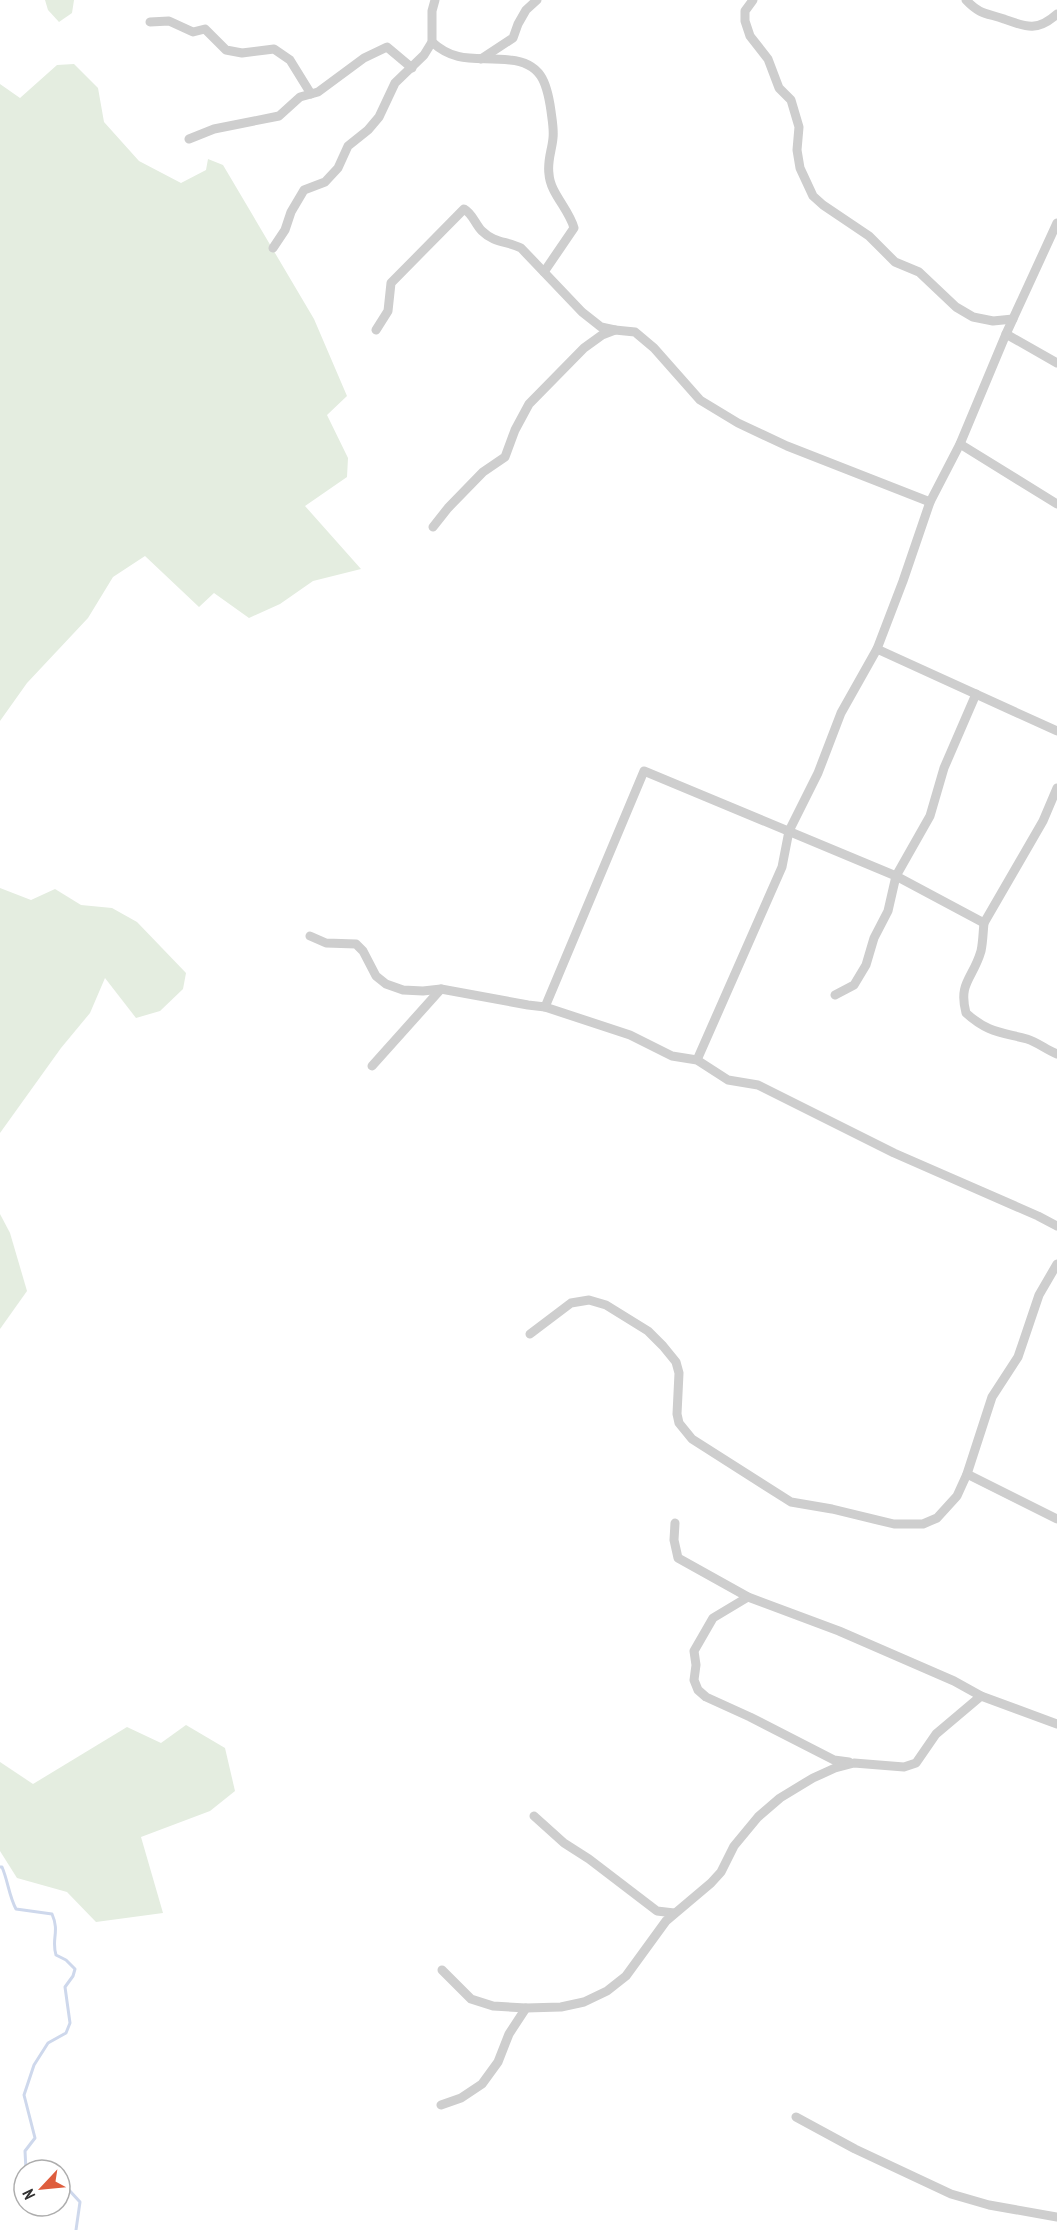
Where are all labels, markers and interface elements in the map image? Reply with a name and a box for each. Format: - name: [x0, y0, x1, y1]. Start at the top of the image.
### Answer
- north arrow: [12, 2158, 72, 2218]
- text: N: [18, 2186, 39, 2203]

